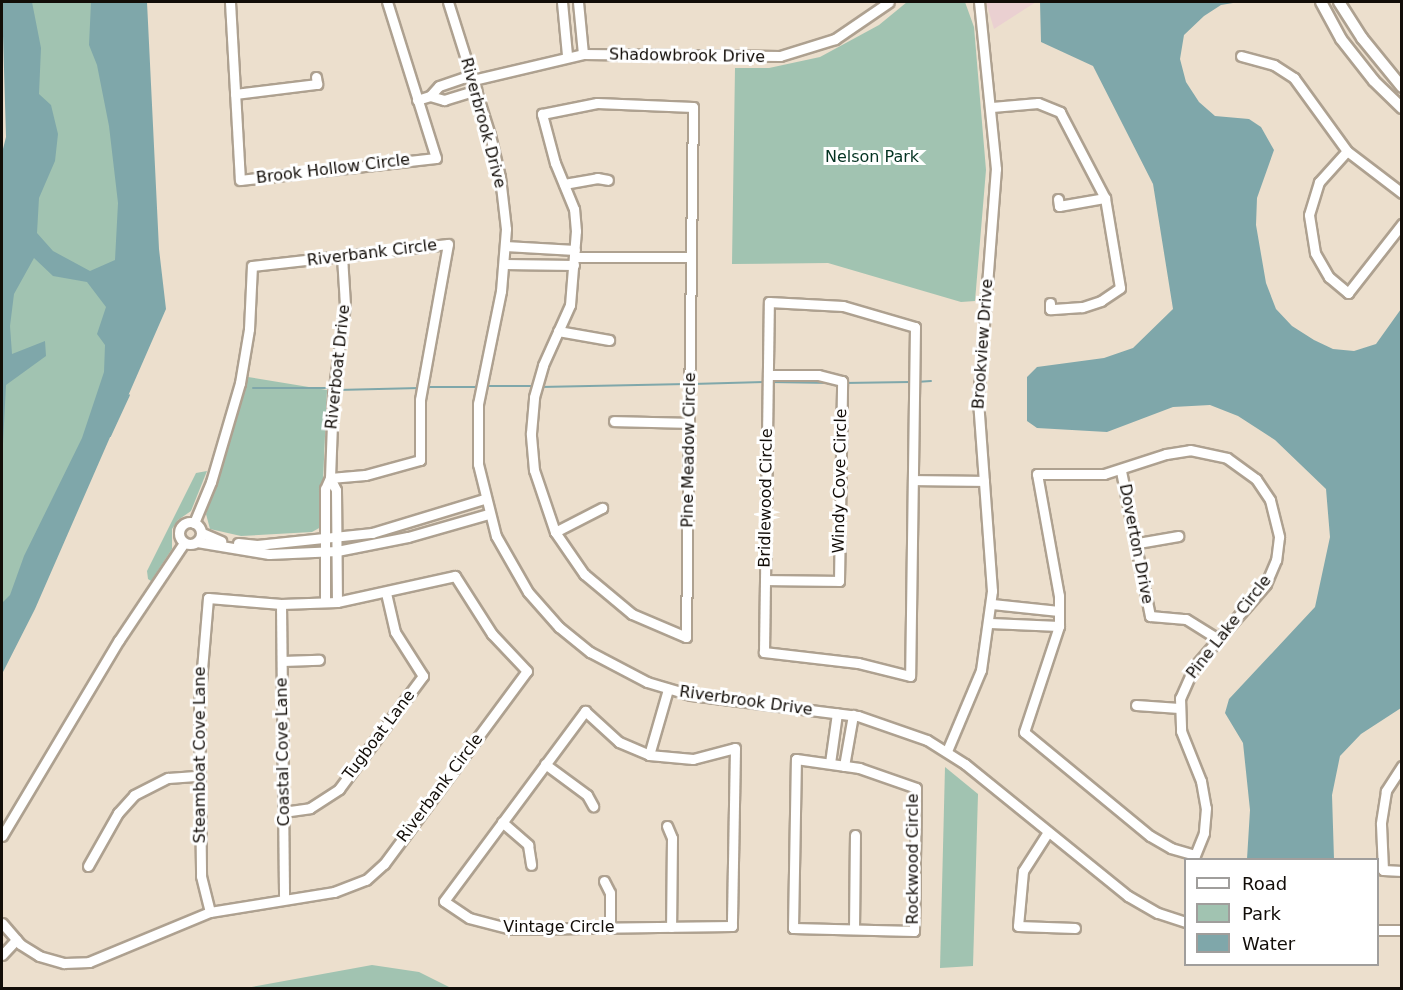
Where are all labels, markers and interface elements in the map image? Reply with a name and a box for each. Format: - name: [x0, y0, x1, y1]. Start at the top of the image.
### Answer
- street label: Shadowbrook Drive: [609, 45, 765, 67]
- street label: Riverbrook Drive: [456, 56, 510, 190]
- park label: Nelson Park: [825, 147, 919, 167]
- street label: Brook Hollow Circle: [255, 150, 411, 188]
- street label: Riverbank Circle: [306, 235, 438, 271]
- street label: Brookview Drive: [969, 278, 997, 410]
- street label: Riverboat Drive: [322, 304, 354, 430]
- street label: Pine Meadow Circle: [678, 372, 700, 528]
- street label: Windy Cove Circle: [829, 408, 851, 554]
- street label: Bridlewood Circle: [755, 428, 777, 568]
- street label: Doverton Drive: [1115, 482, 1157, 606]
- street label: Pine Lake Circle: [1183, 571, 1275, 683]
- street label: Steamboat Cove Lane: [190, 667, 210, 843]
- street label: Coastal Cove Lane: [272, 677, 294, 827]
- street label: Riverbrook Drive: [678, 682, 814, 720]
- street label: Tugboat Lane: [339, 686, 419, 784]
- street label: Riverbank Circle: [393, 730, 487, 846]
- street label: Rockwood Circle: [903, 793, 923, 925]
- legend: [1184, 858, 1379, 966]
- text: Road: [1242, 873, 1287, 894]
- text: Park: [1242, 903, 1281, 924]
- street label: Vintage Circle: [503, 917, 615, 937]
- text: Water: [1242, 933, 1295, 954]

